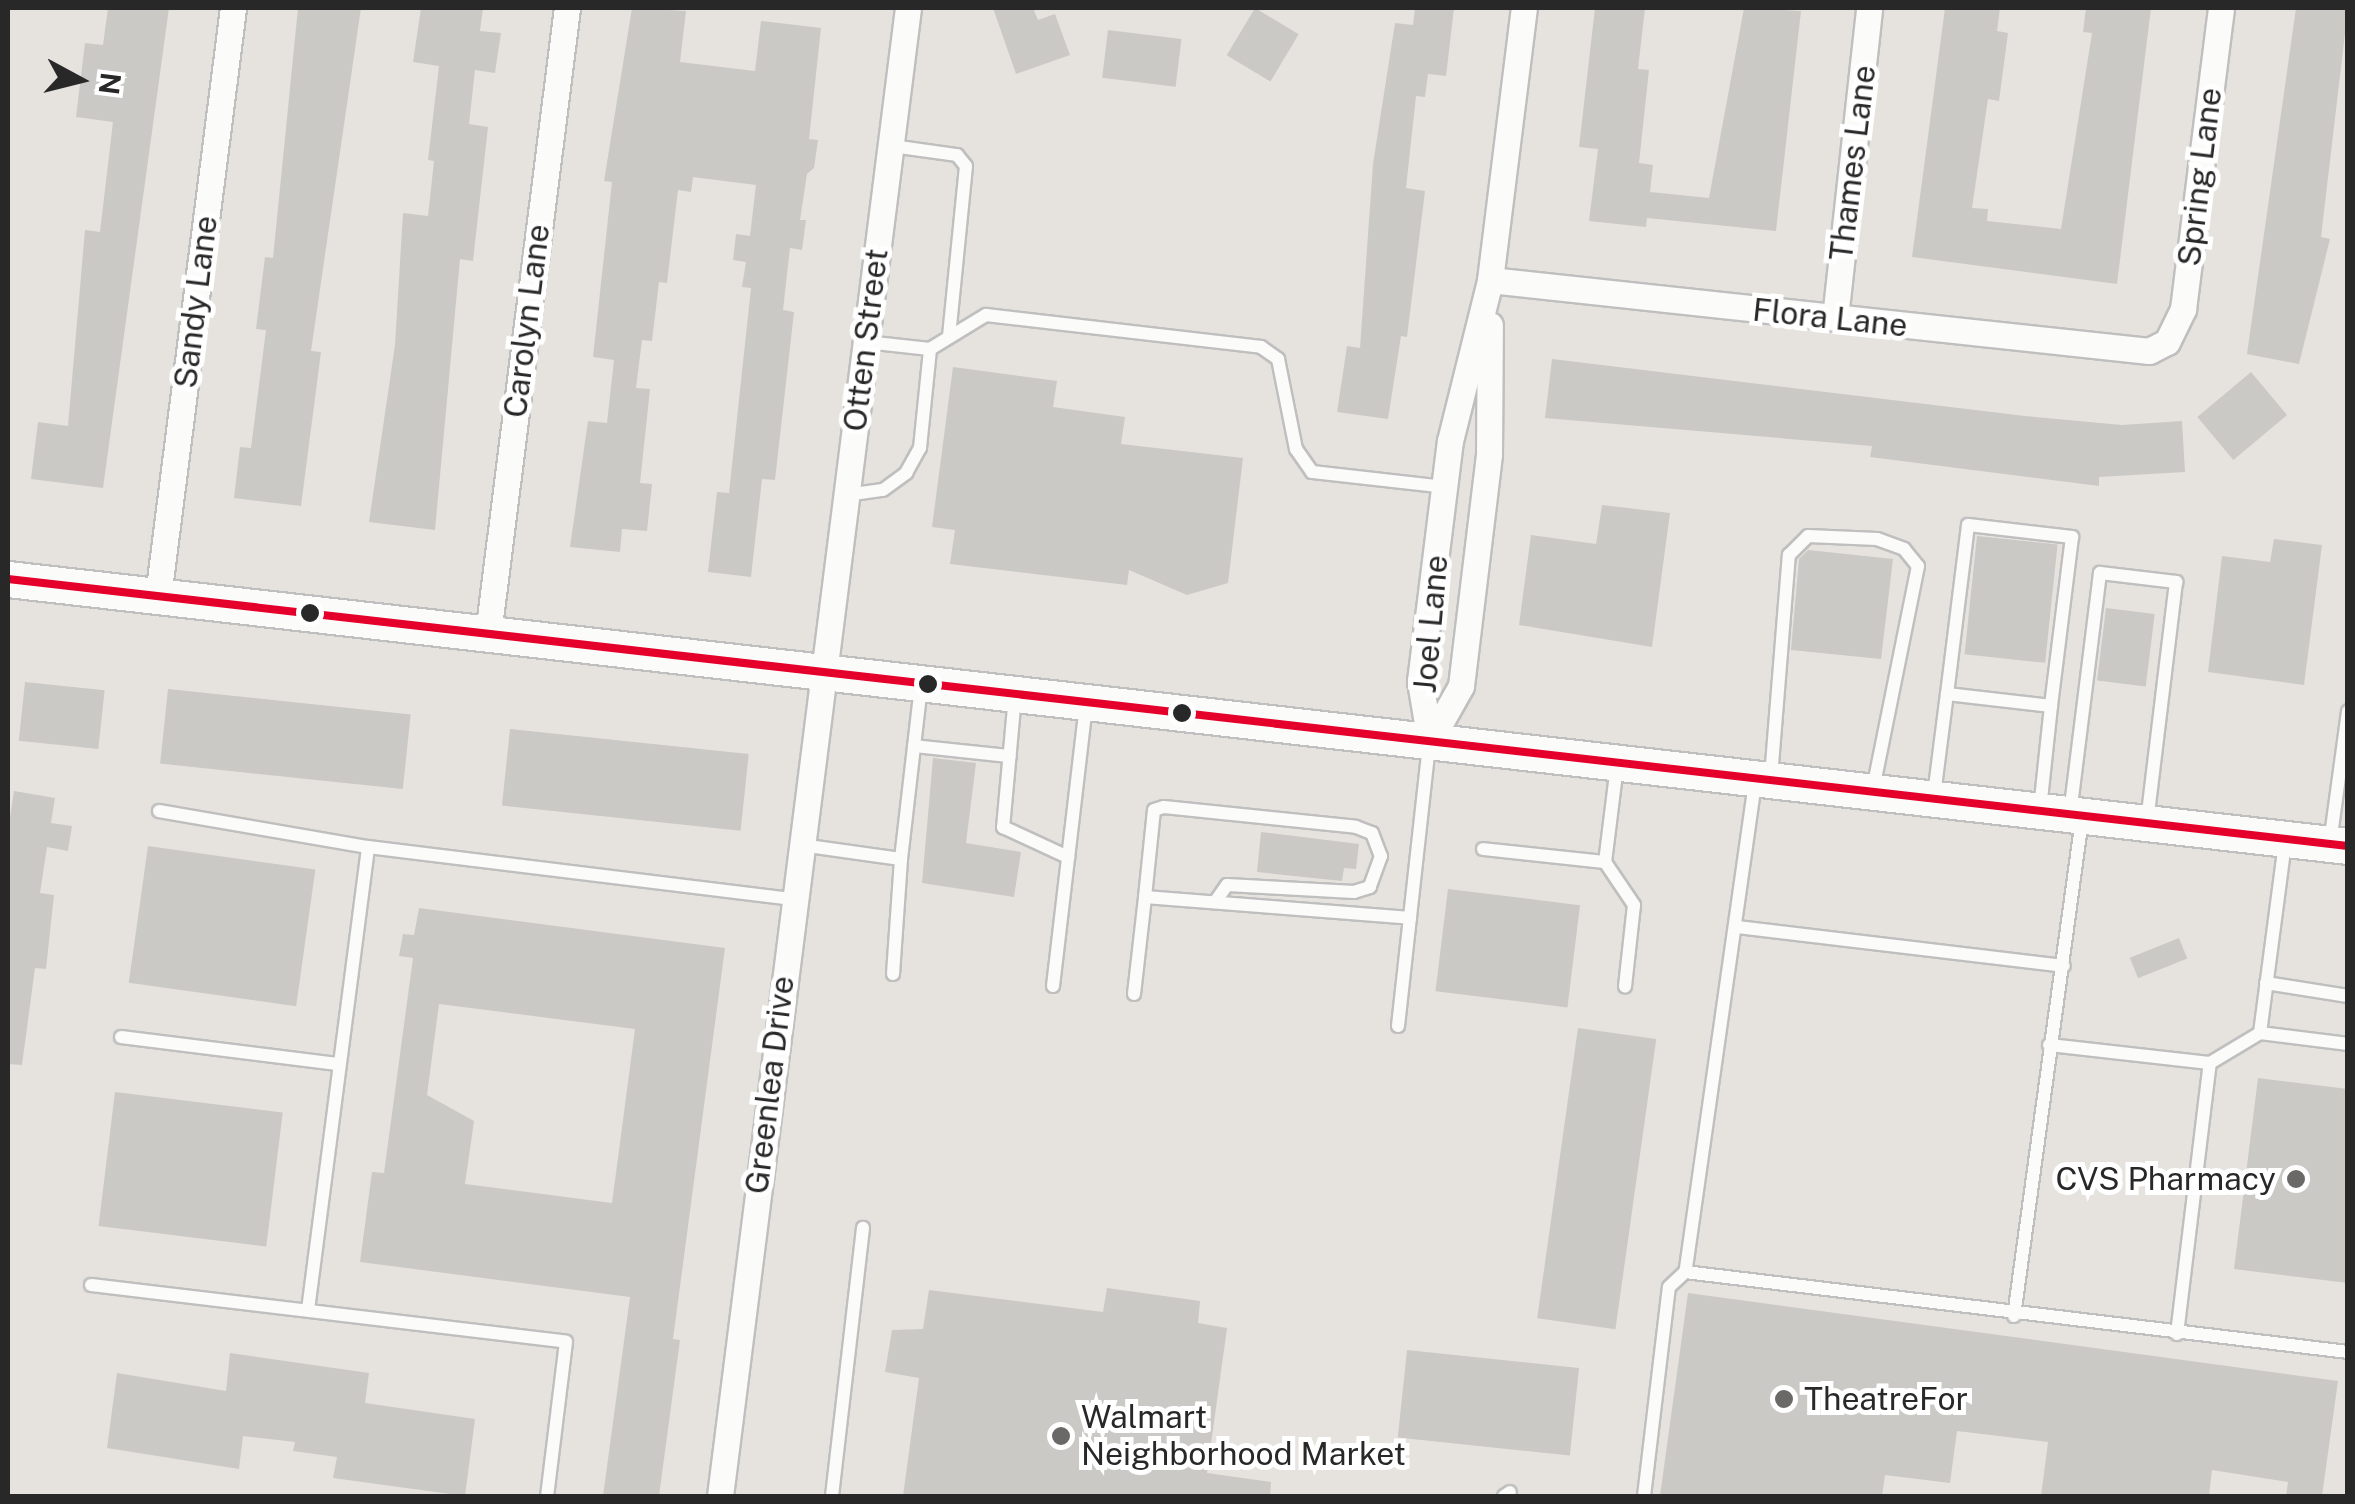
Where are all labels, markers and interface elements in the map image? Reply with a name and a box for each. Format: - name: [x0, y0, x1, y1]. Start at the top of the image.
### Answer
- north arrow: [30, 30, 130, 130]
- street label: Thames Lane: [1822, 63, 1884, 263]
- text: N: [93, 71, 128, 97]
- street label: Spring Lane: [2170, 86, 2230, 268]
- street label: Sandy Lane: [166, 213, 226, 391]
- street label: Carolyn Lane: [496, 222, 558, 420]
- street label: Otten Street: [836, 246, 896, 434]
- street label: Flora Lane: [1751, 291, 1909, 345]
- street label: Joel Lane: [1406, 553, 1456, 695]
- unlabelled marker: [300, 603, 320, 623]
- unlabelled marker: [918, 674, 938, 694]
- unlabelled marker: [1172, 703, 1192, 723]
- street label: Greenlea Drive: [738, 974, 802, 1196]
- place label: CVS Pharmacy: [2055, 1160, 2276, 1198]
- marker: CVS Pharmacy: [2285, 1168, 2307, 1190]
- place label: TheatreFor: [1804, 1380, 1968, 1418]
- marker: TheatreFor: [1773, 1388, 1795, 1410]
- place label: Walmart Neighborhood Market: [1081, 1399, 1406, 1474]
- marker: Walmart Neighborhood Market: [1050, 1425, 1072, 1447]

